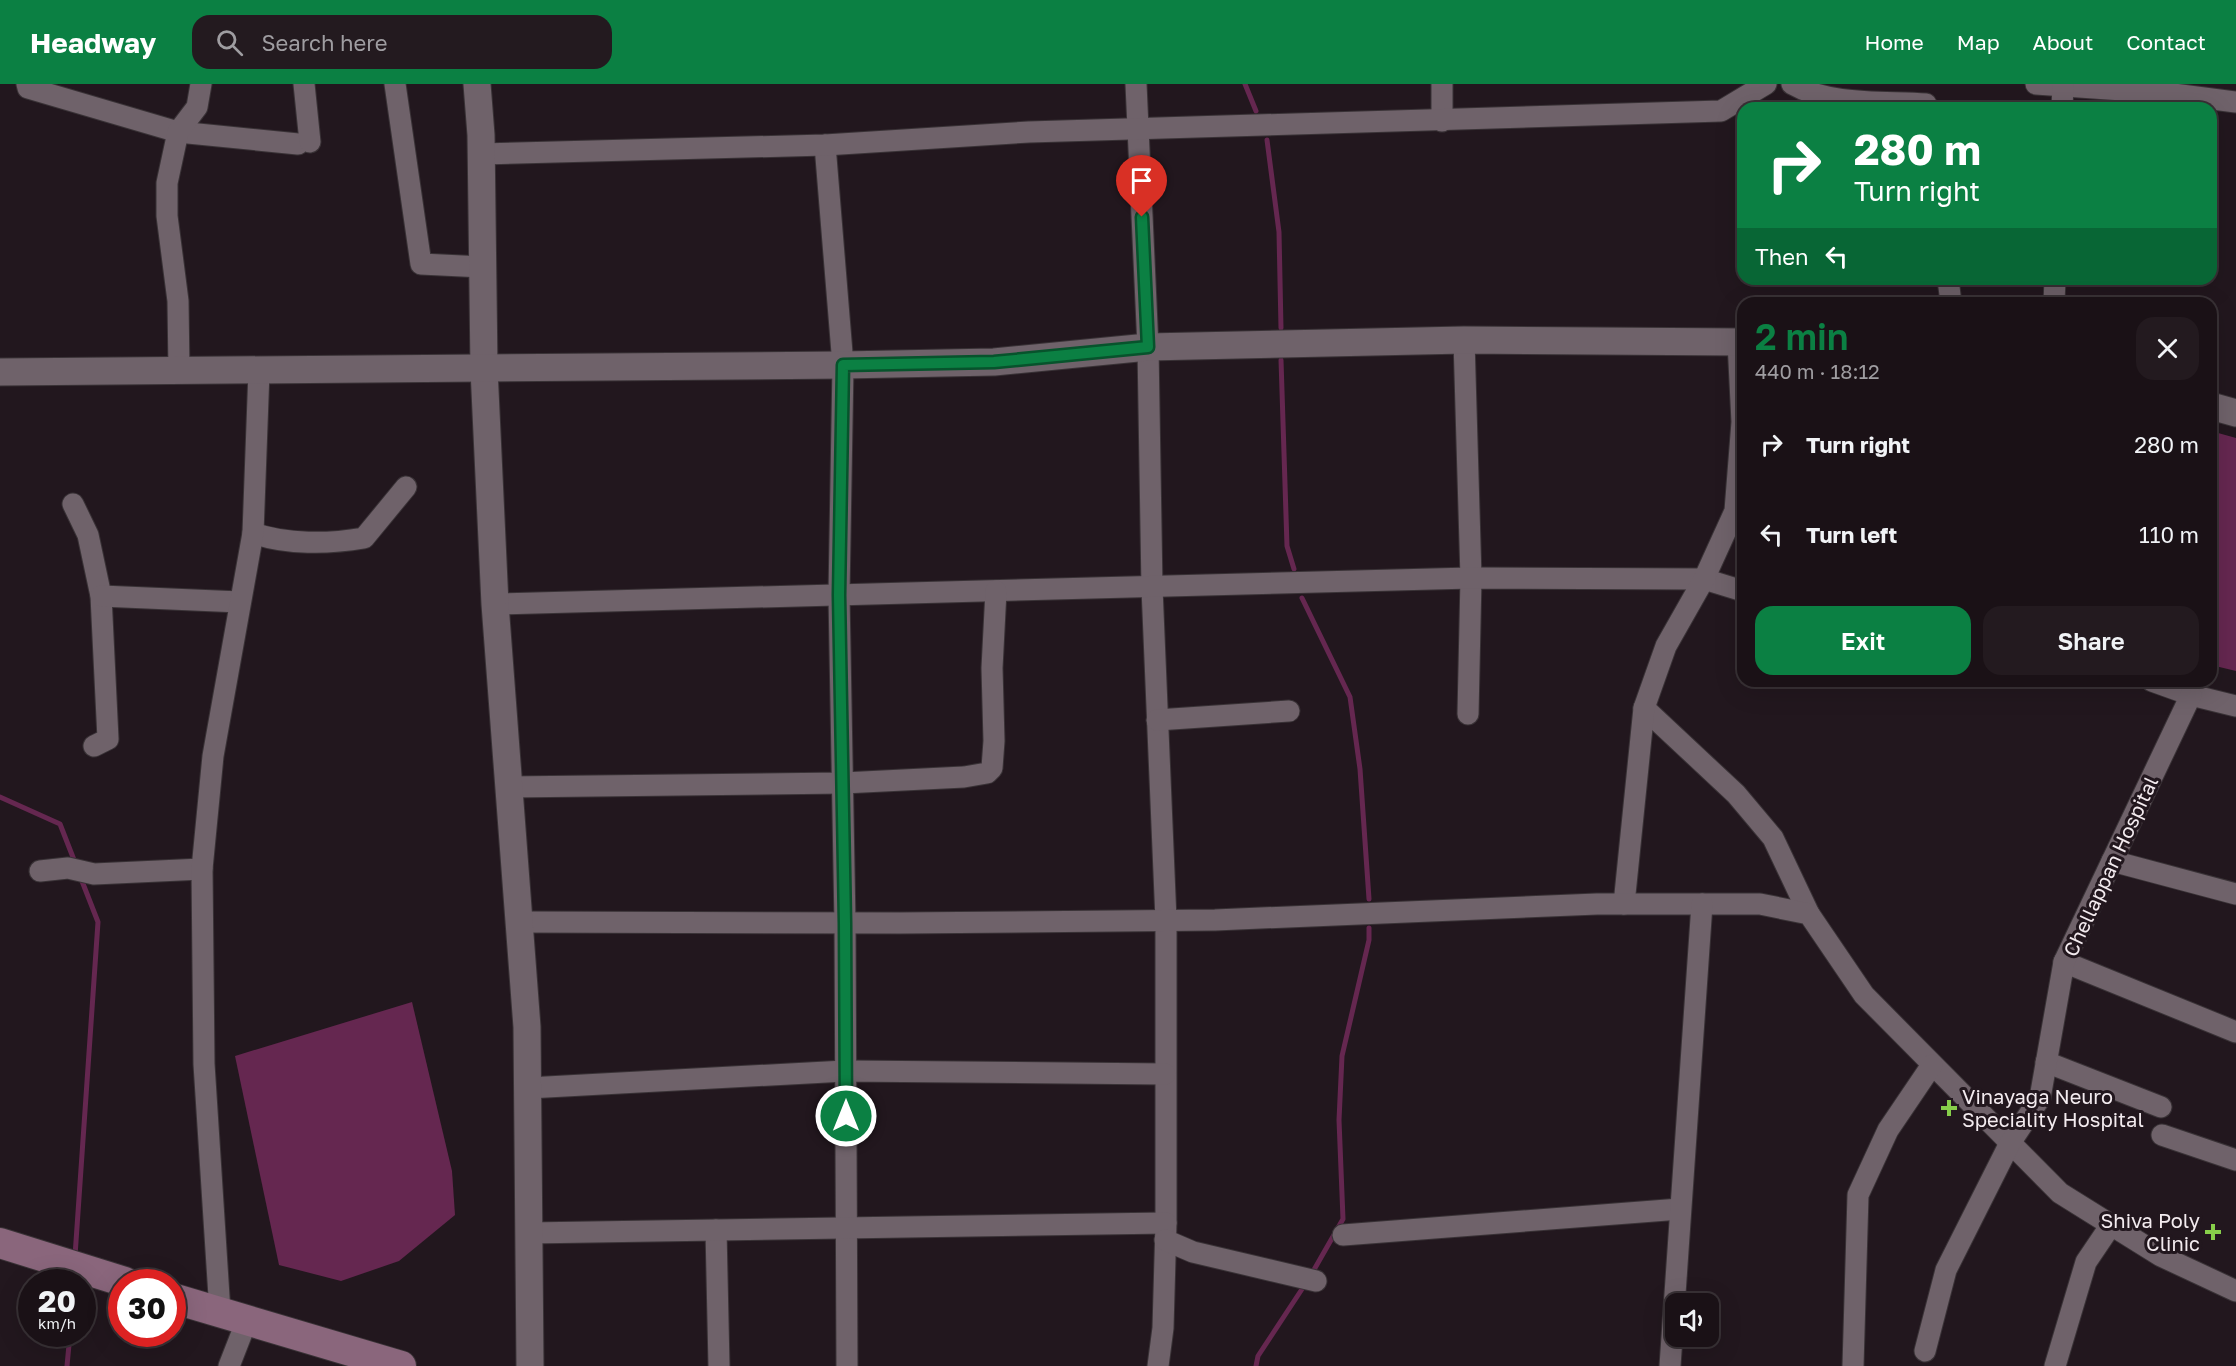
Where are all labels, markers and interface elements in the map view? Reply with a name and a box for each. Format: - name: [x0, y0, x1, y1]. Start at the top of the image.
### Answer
- search box: [192, 15, 612, 69]
- text: Headway: [30, 26, 156, 59]
- icon: search: [213, 26, 246, 59]
- text: Search here: [261, 29, 387, 56]
- text: Home: [1864, 29, 1924, 55]
- text: Map: [1957, 29, 2000, 55]
- text: About: [2033, 29, 2093, 55]
- text: Contact: [2126, 29, 2206, 55]
- text: 280 m: [1854, 124, 1981, 174]
- icon: right: [1755, 126, 1833, 204]
- pin: [1116, 155, 1167, 217]
- icon: arrive: [1125, 164, 1158, 197]
- text: Turn right: [1854, 175, 1980, 207]
- icon: left: [1820, 240, 1853, 273]
- text: Then: [1755, 243, 1808, 270]
- text: 2 min: [1755, 315, 1849, 358]
- button: close: [2136, 317, 2199, 380]
- text: 440 m · 18:12: [1755, 359, 1880, 383]
- icon: right: [1755, 428, 1788, 461]
- text: Turn right: [1806, 431, 1910, 458]
- text: 280 m: [2134, 431, 2199, 458]
- icon: left: [1755, 518, 1788, 551]
- text: Turn left: [1806, 521, 1897, 548]
- text: 110 m: [2139, 521, 2199, 548]
- button: Exit: [1755, 606, 1971, 675]
- button: Share: [1983, 606, 2199, 675]
- street label: Chellappan Hospital: [2058, 772, 2162, 960]
- position arrow: [814, 1084, 878, 1148]
- place label: Vinayaga Neuro Speciality Hospital: [1962, 1084, 2144, 1131]
- marker: Vinayaga Neuro Speciality Hospital: [1940, 1099, 1958, 1117]
- place label: Shiva Poly Clinic: [2101, 1208, 2200, 1255]
- marker: Shiva Poly Clinic: [2204, 1223, 2222, 1241]
- speed limit sign: 30: [108, 1269, 186, 1347]
- text: 20: [38, 1283, 76, 1319]
- map controls: [1665, 1293, 1719, 1347]
- button: sound: [1665, 1293, 1719, 1347]
- text: km/h: [38, 1314, 76, 1332]

